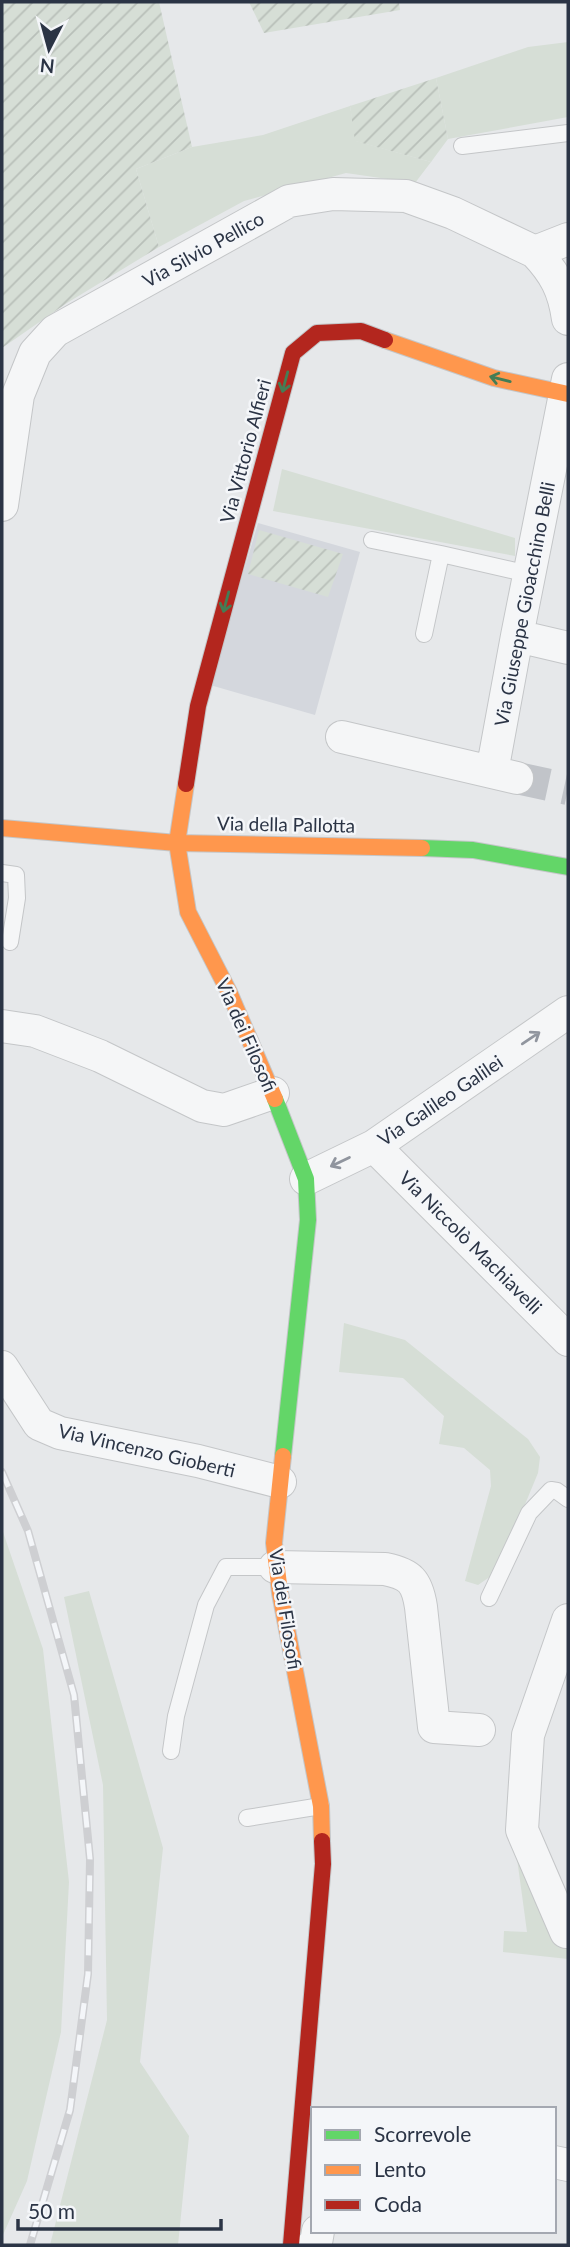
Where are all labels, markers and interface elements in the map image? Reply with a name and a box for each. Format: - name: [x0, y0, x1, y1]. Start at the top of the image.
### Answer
- north arrow: [14, 14, 84, 84]
- text: N: [39, 54, 56, 79]
- street label: Via Silvio Pellico: [138, 206, 268, 292]
- one-way arrow: [278, 370, 291, 393]
- one-way arrow: [489, 372, 511, 385]
- street label: Via Vittorio Alfieri: [215, 376, 275, 526]
- street label: Via Giuseppe Gioacchino Belli: [489, 480, 559, 728]
- one-way arrow: [219, 590, 232, 613]
- street label: Via della Pallotta: [217, 811, 355, 837]
- street label: Via dei Filosofi: [212, 975, 282, 1095]
- one-way arrow: [521, 1031, 540, 1045]
- street label: Via Galileo Galilei: [373, 1050, 507, 1150]
- one-way arrow: [330, 1156, 351, 1169]
- street label: Via Niccolò Machiavelli: [395, 1166, 547, 1318]
- street label: Via Vincenzo Gioberti: [56, 1418, 238, 1482]
- street label: Via dei Filosofi: [265, 1547, 307, 1671]
- legend: [311, 2107, 556, 2233]
- text: Scorrevole: [374, 2121, 471, 2146]
- text: Lento: [374, 2156, 426, 2181]
- scale bar: [18, 2188, 220, 2232]
- text: Coda: [374, 2191, 422, 2216]
- text: 50 m: [28, 2198, 75, 2223]

